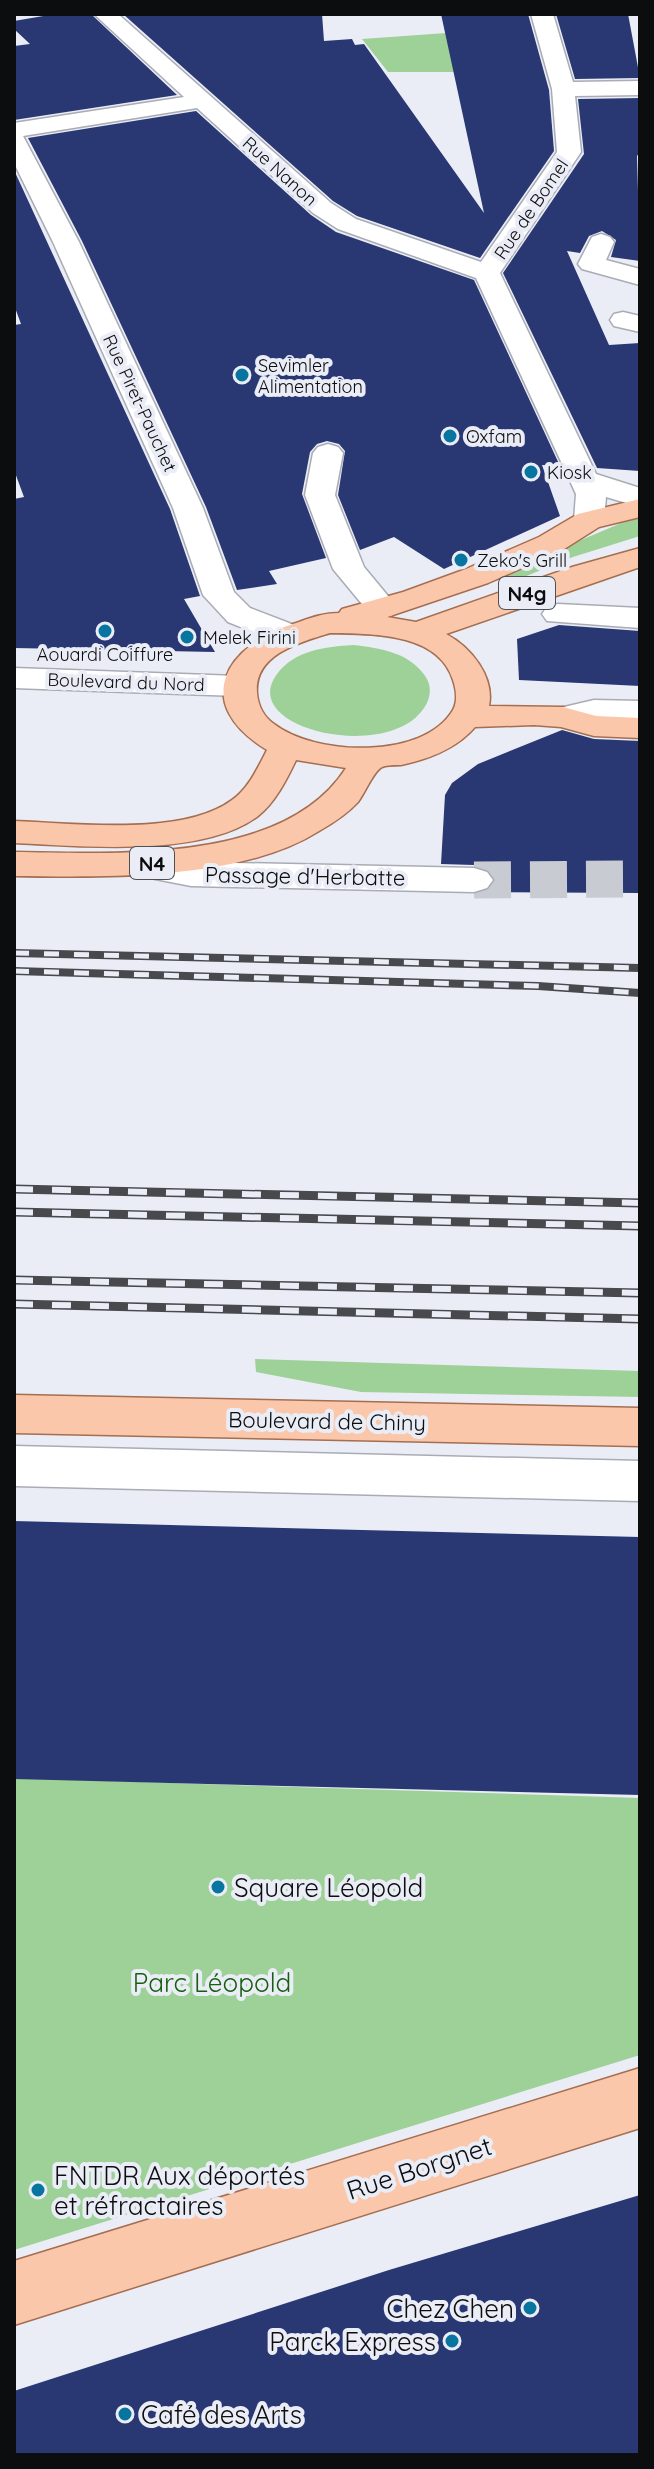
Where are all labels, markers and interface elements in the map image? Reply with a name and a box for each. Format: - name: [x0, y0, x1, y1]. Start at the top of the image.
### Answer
- street label: Rue Nanon: [238, 131, 322, 211]
- street label: Rue de Bomel: [489, 154, 573, 264]
- street label: Rue Piret-Pauchet: [98, 331, 182, 475]
- place label: Sevimler Alimentation: [258, 354, 363, 398]
- marker: Sevimler Alimentation: [233, 366, 251, 384]
- place label: Oxfam: [466, 425, 522, 448]
- marker: Oxfam: [441, 427, 459, 445]
- place label: Kiosk: [547, 461, 592, 484]
- marker: Kiosk: [522, 463, 540, 481]
- place label: Zeko's Grill: [477, 549, 567, 572]
- marker: Zeko's Grill: [452, 551, 470, 569]
- road number: N4g: [499, 577, 555, 609]
- marker: Aouardi Coiffure: [96, 622, 114, 640]
- place label: Melek Firini: [203, 626, 296, 649]
- marker: Melek Firini: [178, 628, 196, 646]
- place label: Aouardi Coiffure: [37, 643, 173, 666]
- street label: Boulevard du Nord: [47, 668, 205, 696]
- road number: N4: [130, 847, 174, 879]
- street label: Passage d'Herbatte: [205, 860, 405, 892]
- street label: Boulevard de Chiny: [228, 1405, 426, 1437]
- place label: Square Léopold: [234, 1871, 423, 1904]
- marker: Square Léopold: [209, 1878, 227, 1896]
- park label: Parc Léopold: [133, 1966, 291, 1999]
- street label: Rue Borgnet: [342, 2129, 496, 2207]
- place label: FNTDR Aux déportés et réfractaires: [54, 2159, 305, 2222]
- marker: FNTDR Aux déportés et réfractaires: [29, 2181, 47, 2199]
- place label: Chez Chen: [387, 2292, 514, 2325]
- marker: Chez Chen: [521, 2299, 539, 2317]
- place label: Parck Express: [269, 2325, 436, 2358]
- marker: Parck Express: [443, 2332, 461, 2350]
- place label: Café des Arts: [141, 2398, 302, 2431]
- marker: Café des Arts: [116, 2405, 134, 2423]

